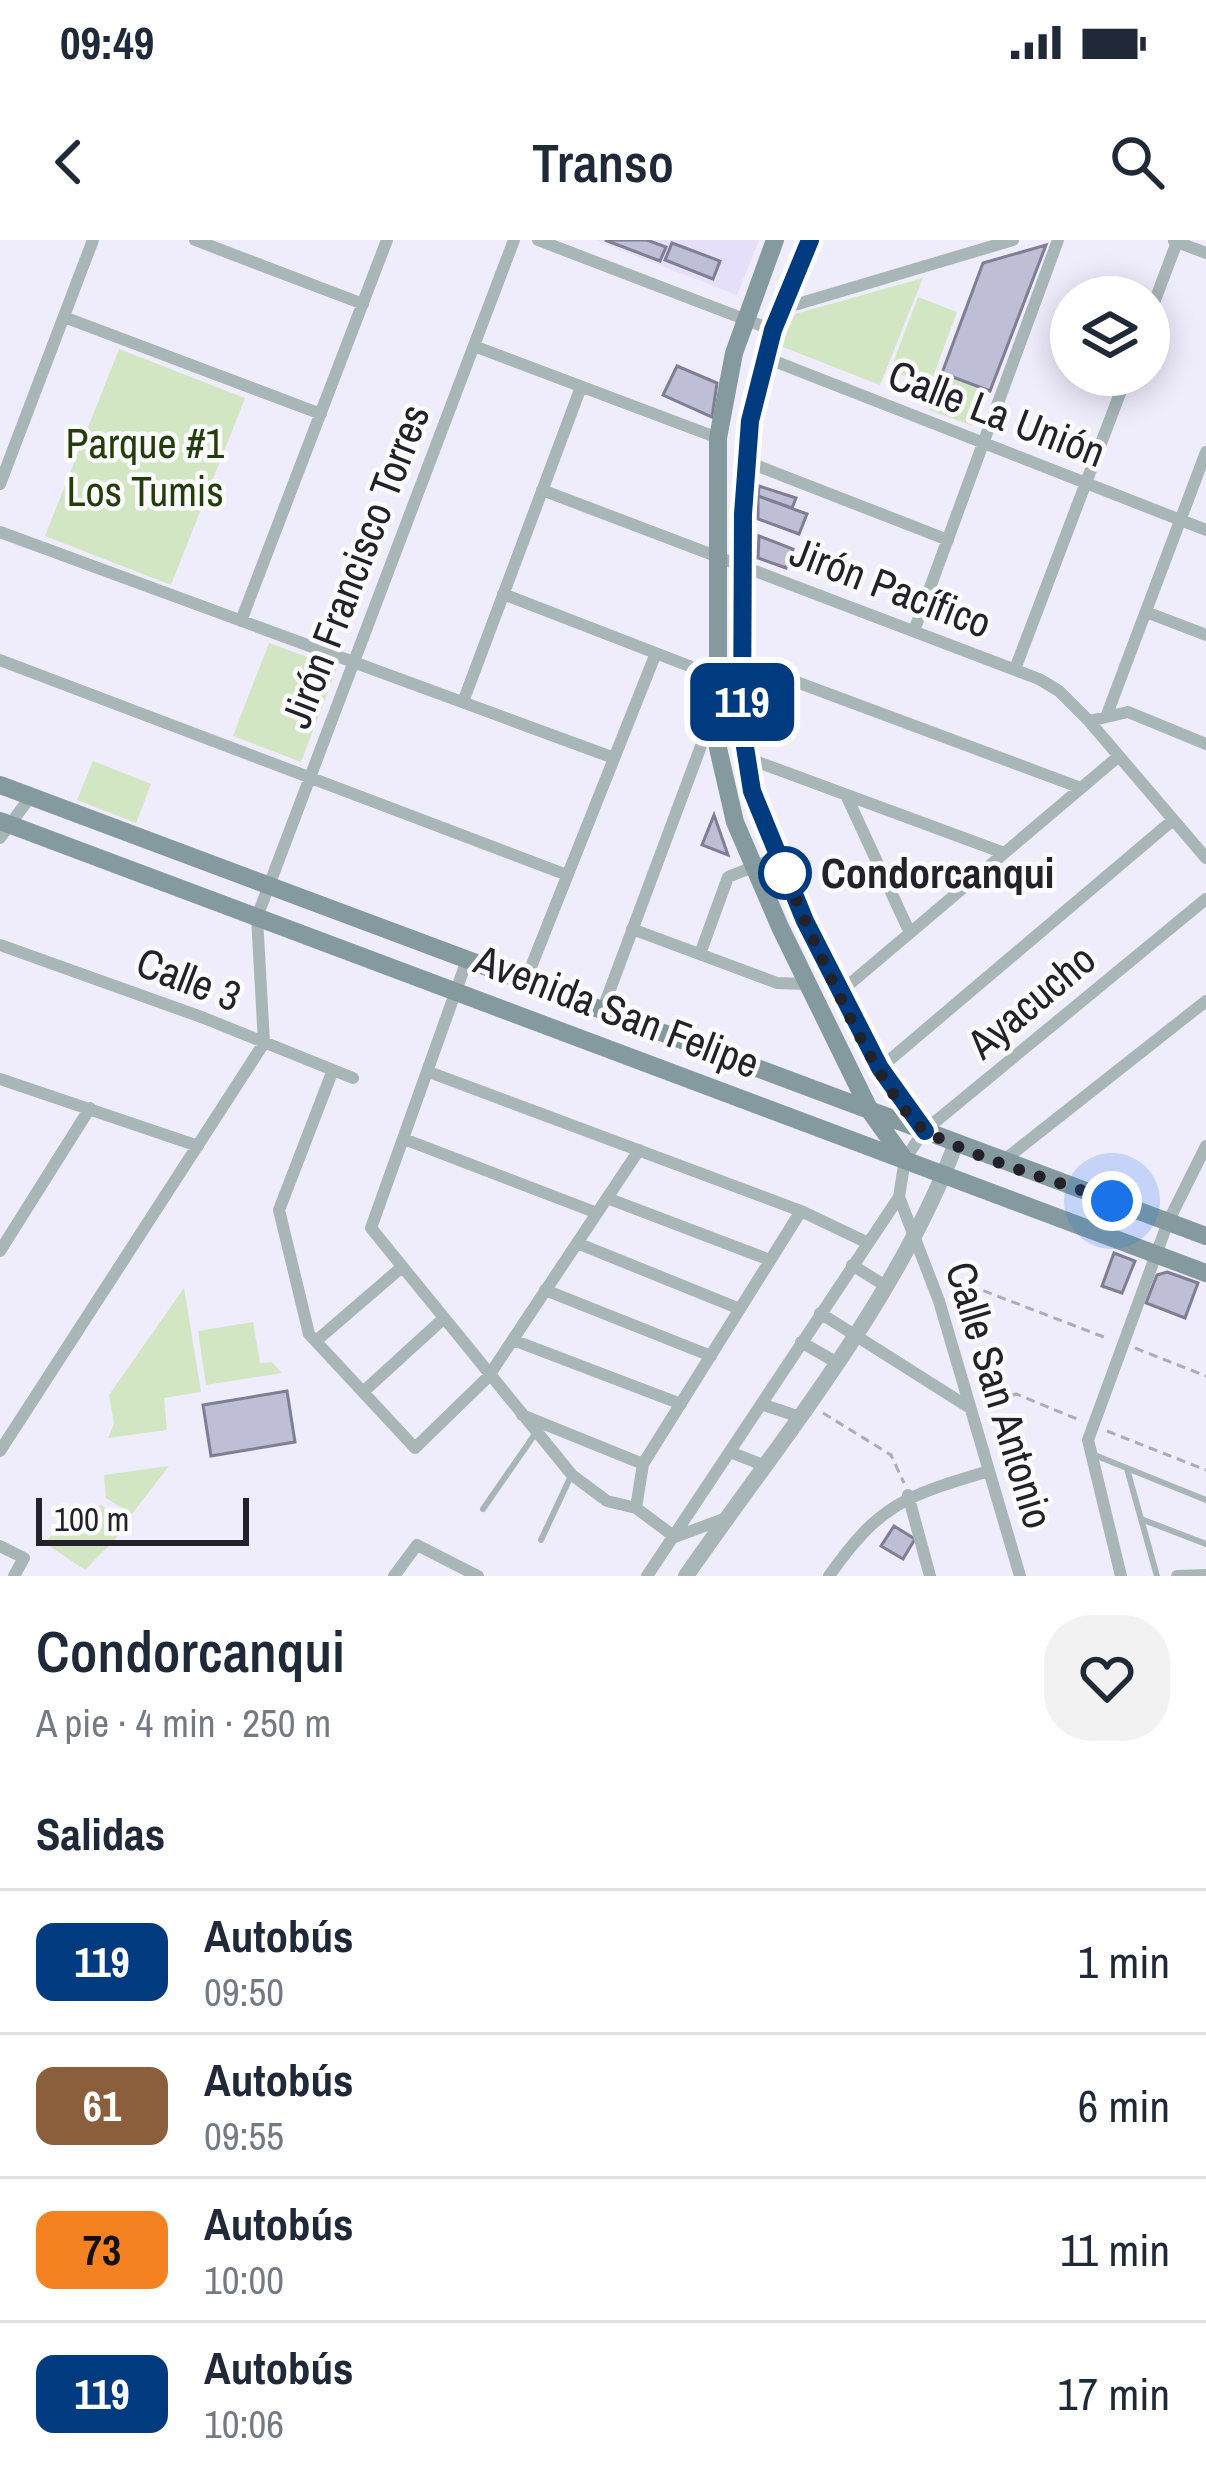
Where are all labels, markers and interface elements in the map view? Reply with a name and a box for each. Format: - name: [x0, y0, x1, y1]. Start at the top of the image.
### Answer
- text: 09:49: [60, 12, 154, 73]
- text: Transo: [532, 126, 674, 199]
- icon: back: [36, 129, 102, 195]
- icon: search: [1104, 129, 1170, 195]
- map controls: [1050, 276, 1170, 396]
- button: layers: [1050, 276, 1170, 396]
- street label: Calle La Unión: [881, 346, 1113, 480]
- street label: Jirón Francisco Torres: [268, 396, 442, 736]
- park label: Parque #1 Los Tumis: [66, 415, 224, 519]
- street label: Jirón Pacífico: [783, 523, 999, 651]
- line badge: 119: [673, 663, 811, 741]
- text: 119: [714, 674, 770, 730]
- place label: Condorcanqui: [821, 845, 1054, 901]
- marker: Condorcanqui: [760, 848, 810, 898]
- street label: Avenida San Felipe: [466, 931, 767, 1091]
- street label: Ayacucho: [955, 931, 1107, 1072]
- street label: Calle 3: [129, 934, 249, 1024]
- your location: [1082, 1171, 1142, 1231]
- street label: Calle San Antonio: [933, 1255, 1067, 1535]
- scale bar: [36, 1492, 249, 1545]
- text: 100 m: [54, 1497, 129, 1541]
- text: Condorcanqui: [36, 1613, 345, 1690]
- button: heart: [1044, 1615, 1170, 1741]
- text: A pie · 4 min · 250 m: [36, 1697, 331, 1749]
- text: Salidas: [36, 1803, 165, 1864]
- text: Autobús: [204, 1905, 354, 1966]
- text: 1 min: [1078, 1931, 1170, 1992]
- text: 119: [74, 1934, 130, 1990]
- text: 09:50: [204, 1966, 284, 2018]
- text: Autobús: [204, 2049, 354, 2110]
- text: 6 min: [1078, 2075, 1170, 2136]
- text: 61: [83, 2078, 121, 2134]
- text: 09:55: [204, 2110, 284, 2162]
- text: Autobús: [204, 2193, 354, 2254]
- text: 11 min: [1060, 2219, 1170, 2280]
- text: 73: [83, 2222, 121, 2278]
- text: 10:00: [204, 2254, 284, 2306]
- text: Autobús: [204, 2337, 354, 2398]
- text: 17 min: [1057, 2363, 1170, 2424]
- text: 119: [74, 2366, 130, 2422]
- text: 10:06: [204, 2398, 284, 2450]

